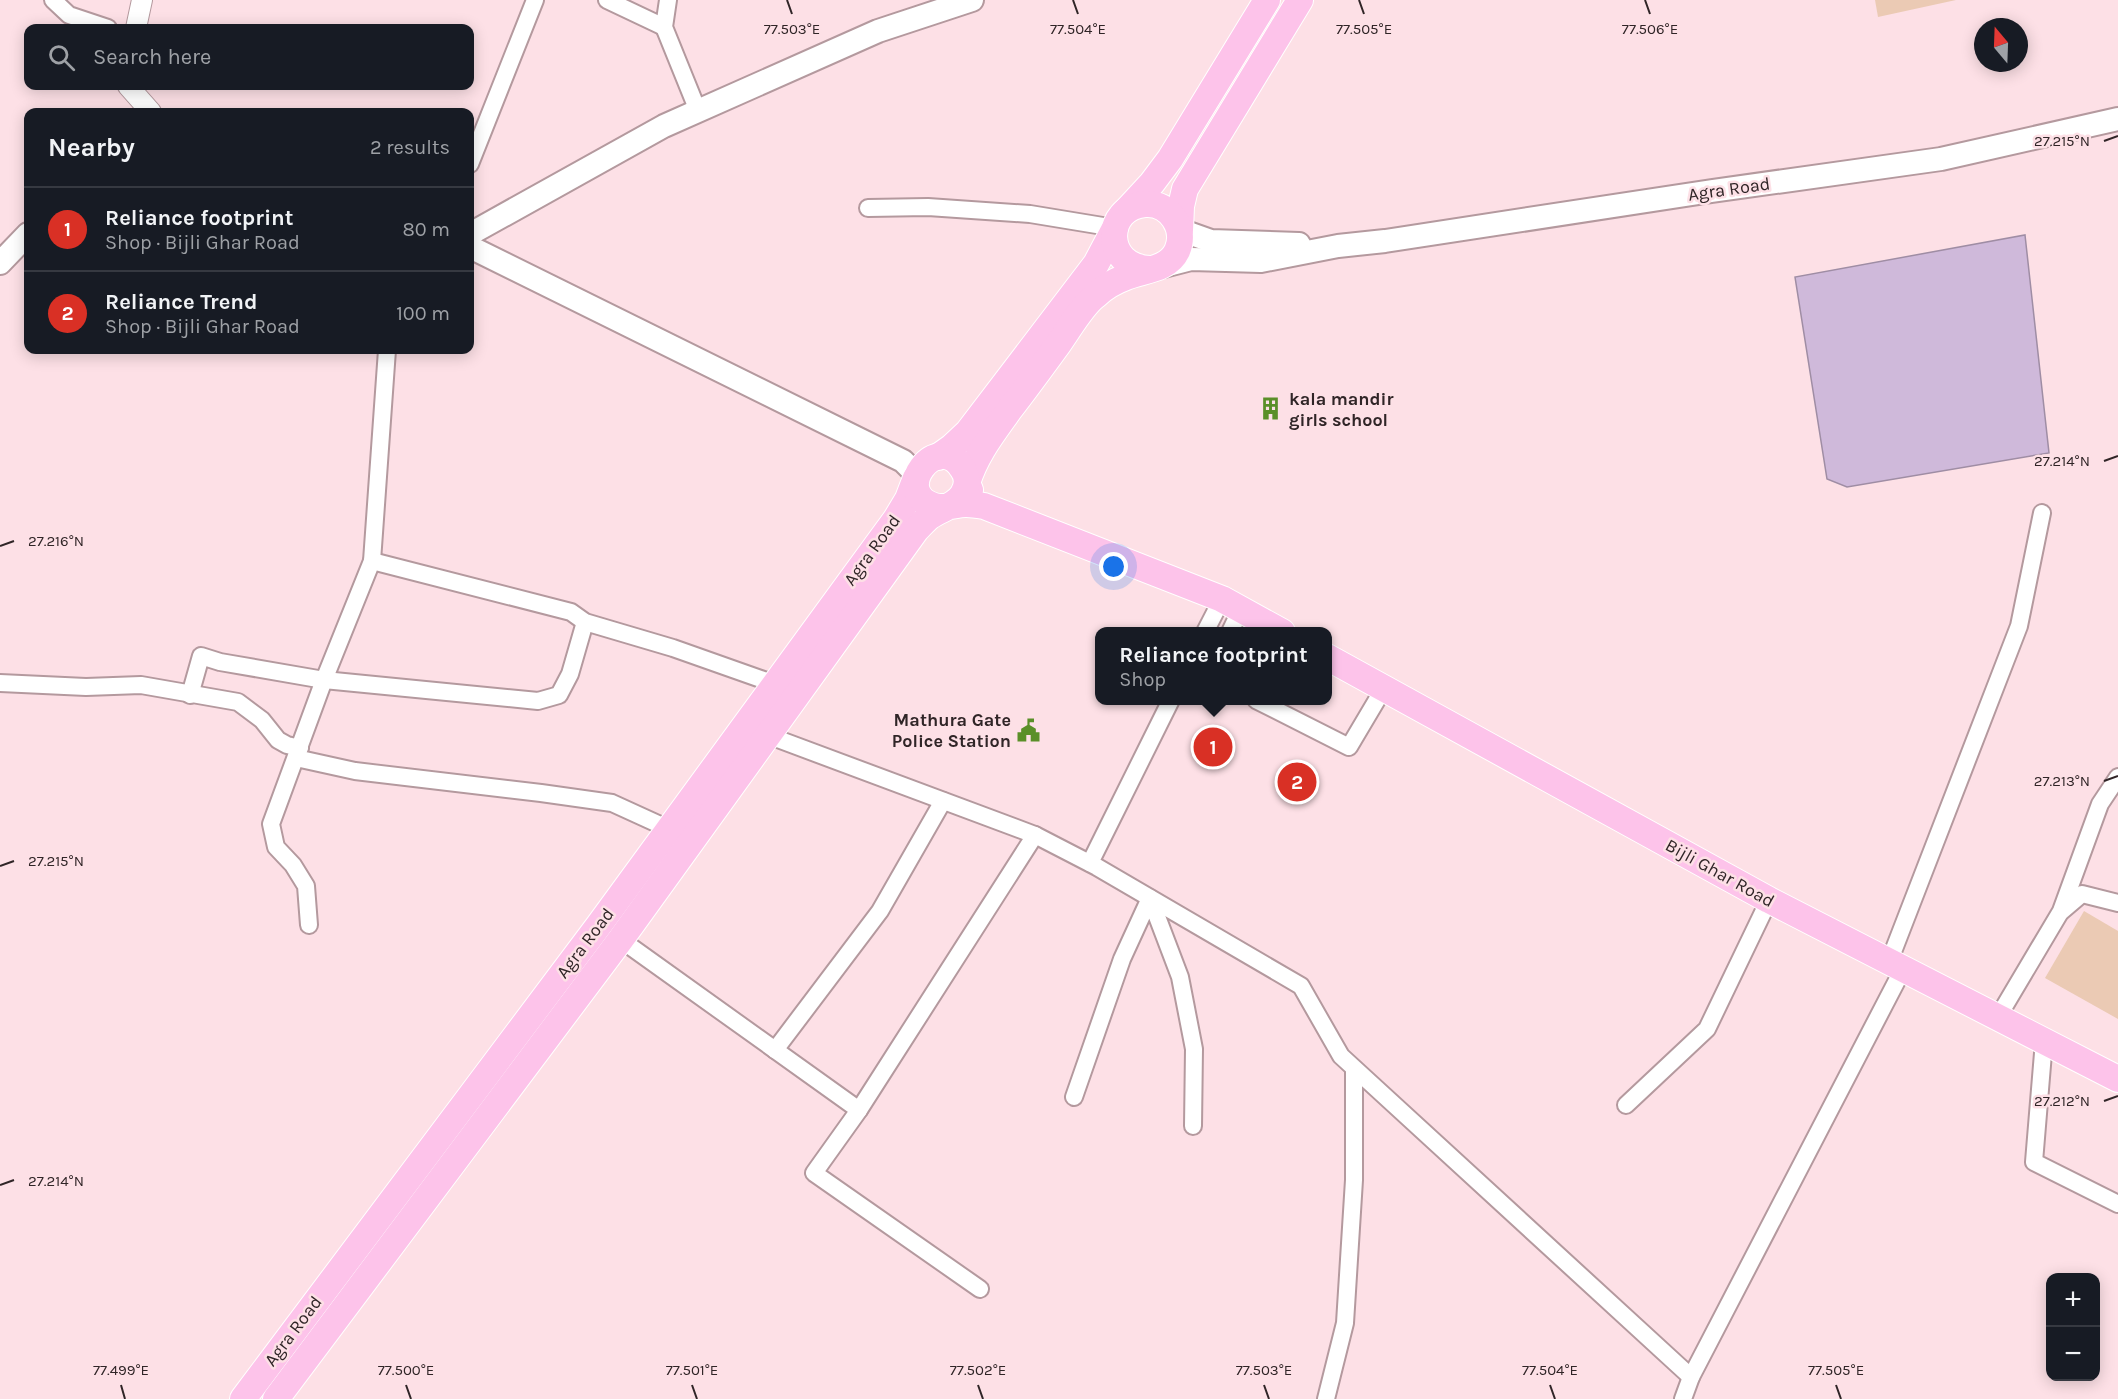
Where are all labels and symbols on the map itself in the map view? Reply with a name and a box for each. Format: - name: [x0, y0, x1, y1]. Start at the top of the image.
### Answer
- north arrow: [1974, 18, 2028, 72]
- text: 77.503°E: [764, 20, 820, 38]
- text: 77.504°E: [1050, 20, 1106, 38]
- text: 77.505°E: [1336, 20, 1392, 38]
- text: 77.506°E: [1622, 20, 1678, 38]
- text: 27.215°N: [2034, 132, 2090, 150]
- street label: Agra Road: [1687, 172, 1771, 206]
- place label: kala mandir girls school: [1289, 388, 1394, 431]
- building icon: kala mandir girls school: [1258, 396, 1284, 422]
- text: 27.214°N: [2034, 452, 2090, 470]
- street label: Agra Road: [839, 510, 905, 590]
- text: 27.216°N: [28, 532, 84, 550]
- your location: [1099, 552, 1128, 581]
- place label: Mathura Gate Police Station: [892, 709, 1011, 752]
- public building icon: Mathura Gate Police Station: [1016, 717, 1042, 743]
- pin: 1: [1194, 724, 1232, 770]
- pin: 2: [1278, 760, 1316, 804]
- text: 27.213°N: [2034, 772, 2090, 790]
- street label: Bijli Ghar Road: [1662, 834, 1778, 912]
- text: 27.215°N: [28, 852, 84, 870]
- street label: Agra Road: [551, 903, 619, 983]
- text: 27.212°N: [2034, 1092, 2090, 1110]
- text: 27.214°N: [28, 1172, 84, 1190]
- street label: Agra Road: [259, 1291, 327, 1371]
- text: 77.499°E: [93, 1361, 149, 1379]
- text: 77.500°E: [378, 1361, 434, 1379]
- text: 77.501°E: [666, 1361, 718, 1379]
- text: 77.502°E: [950, 1361, 1006, 1379]
- text: 77.503°E: [1236, 1361, 1292, 1379]
- text: 77.504°E: [1522, 1361, 1578, 1379]
- text: 77.505°E: [1808, 1361, 1864, 1379]

